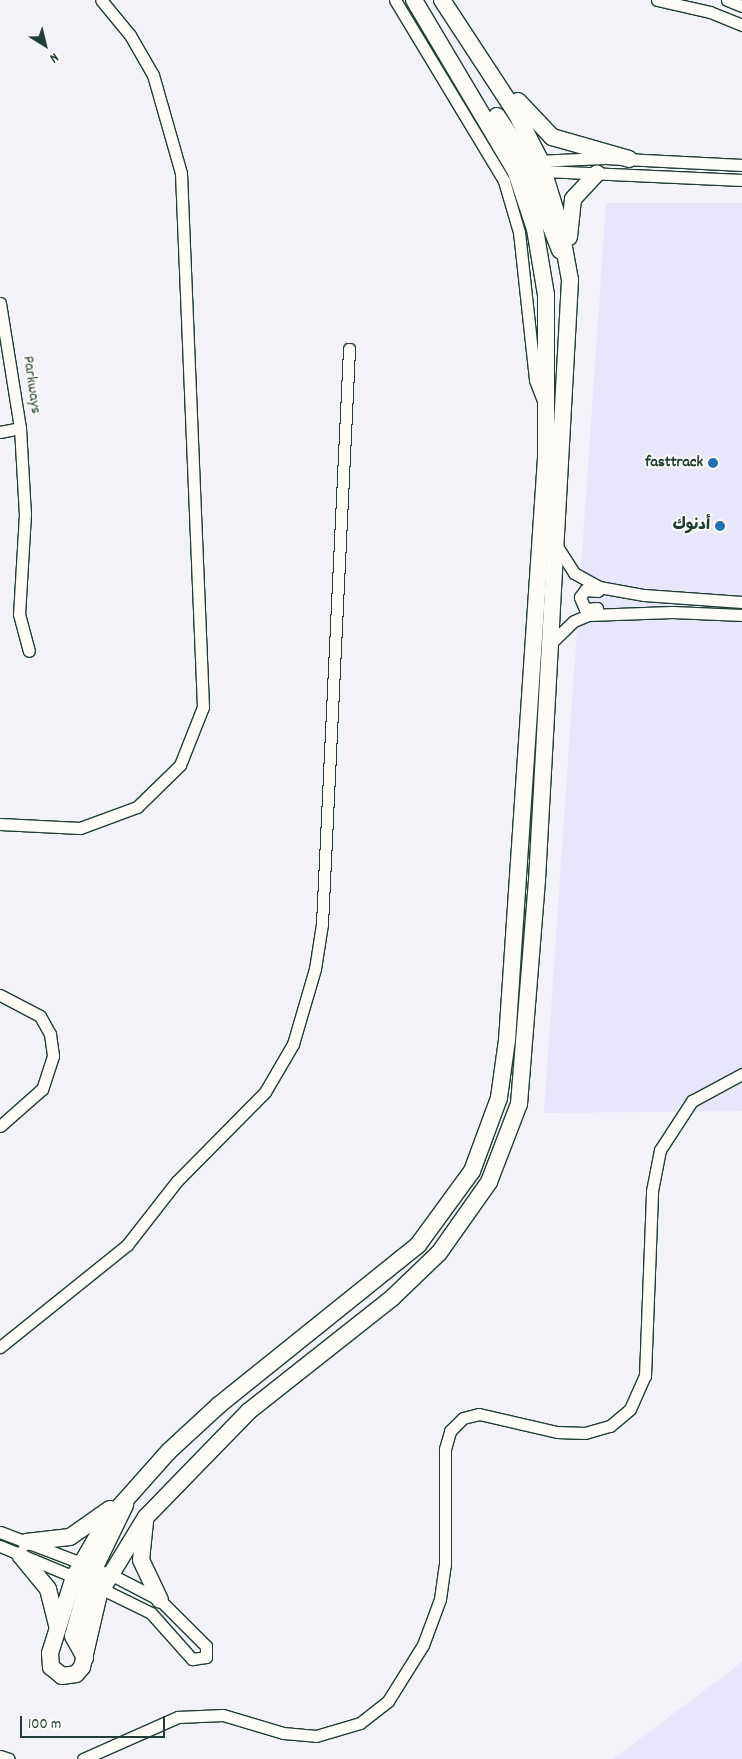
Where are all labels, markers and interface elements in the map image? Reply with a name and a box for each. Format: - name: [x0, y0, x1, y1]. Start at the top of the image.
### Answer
- north arrow: [20, 20, 70, 70]
- text: N: [45, 47, 63, 67]
- street label: Parkways: [17, 355, 45, 415]
- place label: fasttrack: [645, 453, 703, 473]
- marker: fasttrack: [707, 457, 719, 469]
- place label: أدنوك: [673, 516, 710, 536]
- marker: أدنوك: [714, 520, 726, 532]
- scale bar: [22, 1706, 168, 1738]
- text: 100 m: [28, 1714, 61, 1736]

